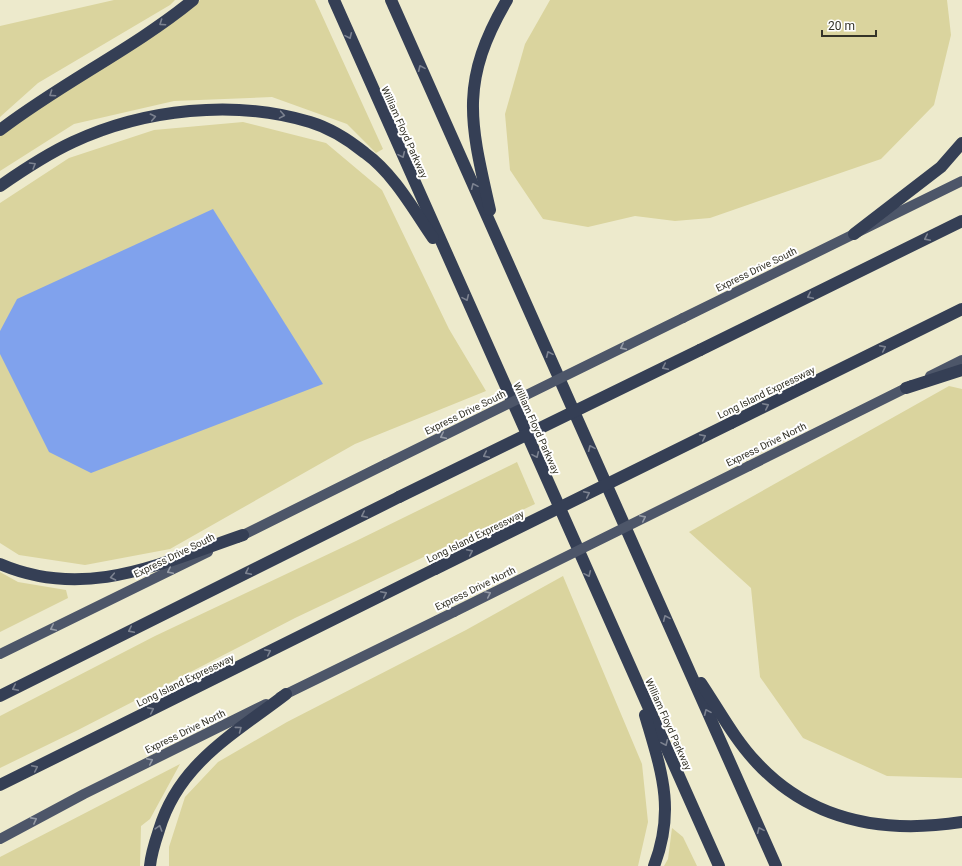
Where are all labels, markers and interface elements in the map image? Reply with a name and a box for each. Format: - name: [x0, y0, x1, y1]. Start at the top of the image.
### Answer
- scale bar: [822, 12, 876, 38]
- one-way arrow: [159, 18, 166, 25]
- text: 20 m: [828, 19, 855, 33]
- one-way arrow: [344, 31, 352, 39]
- one-way arrow: [418, 64, 426, 72]
- street label: William Floyd Parkway: [379, 85, 430, 180]
- one-way arrow: [50, 89, 57, 96]
- one-way arrow: [279, 110, 285, 119]
- one-way arrow: [150, 113, 156, 122]
- one-way arrow: [397, 151, 405, 158]
- one-way arrow: [29, 162, 36, 170]
- one-way arrow: [471, 183, 479, 191]
- one-way arrow: [924, 233, 931, 241]
- street label: Express Drive South: [714, 245, 798, 294]
- one-way arrow: [807, 291, 815, 299]
- one-way arrow: [461, 293, 469, 301]
- one-way arrow: [619, 343, 627, 350]
- one-way arrow: [878, 345, 886, 353]
- one-way arrow: [545, 350, 553, 357]
- one-way arrow: [662, 362, 670, 370]
- street label: Long Island Expressway: [716, 364, 817, 421]
- street label: William Floyd Parkway: [511, 381, 562, 476]
- street label: Express Drive South: [423, 388, 507, 437]
- one-way arrow: [762, 403, 769, 411]
- street label: Express Drive North: [724, 420, 808, 469]
- one-way arrow: [440, 431, 448, 439]
- one-way arrow: [699, 434, 706, 441]
- one-way arrow: [587, 445, 595, 452]
- one-way arrow: [483, 450, 490, 458]
- one-way arrow: [531, 451, 539, 458]
- one-way arrow: [582, 491, 590, 499]
- street label: Long Island Expressway: [425, 508, 526, 565]
- one-way arrow: [361, 510, 369, 518]
- one-way arrow: [638, 515, 646, 523]
- street label: Express Drive South: [132, 531, 216, 580]
- one-way arrow: [466, 549, 473, 557]
- street label: Express Drive North: [433, 564, 517, 613]
- one-way arrow: [167, 566, 174, 574]
- one-way arrow: [245, 568, 252, 575]
- one-way arrow: [584, 570, 592, 577]
- one-way arrow: [109, 572, 116, 580]
- one-way arrow: [380, 592, 387, 599]
- one-way arrow: [484, 592, 492, 599]
- one-way arrow: [662, 615, 670, 622]
- one-way arrow: [50, 623, 58, 631]
- one-way arrow: [128, 625, 136, 633]
- one-way arrow: [264, 649, 271, 657]
- street label: Long Island Expressway: [135, 652, 236, 709]
- street label: William Floyd Parkway: [643, 677, 694, 772]
- one-way arrow: [12, 683, 19, 691]
- street label: Express Drive North: [143, 707, 227, 756]
- one-way arrow: [147, 707, 155, 715]
- one-way arrow: [704, 708, 712, 716]
- one-way arrow: [235, 727, 242, 734]
- one-way arrow: [660, 740, 668, 747]
- one-way arrow: [146, 758, 153, 766]
- one-way arrow: [31, 765, 38, 773]
- one-way arrow: [30, 817, 37, 825]
- one-way arrow: [154, 825, 163, 832]
- one-way arrow: [757, 827, 765, 835]

